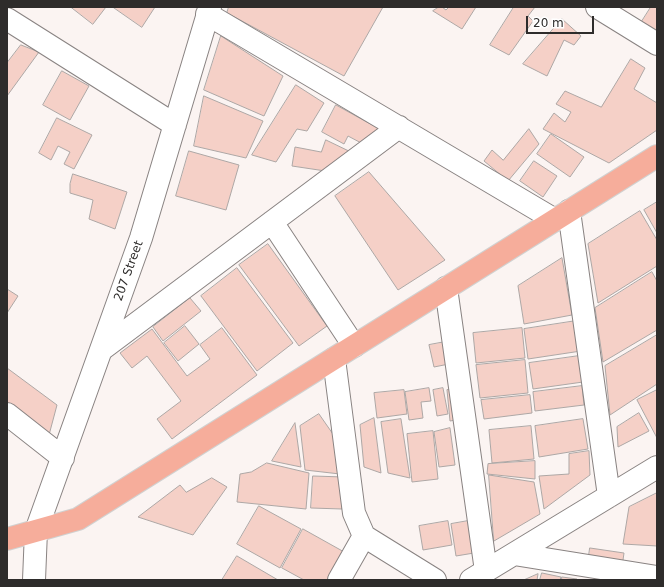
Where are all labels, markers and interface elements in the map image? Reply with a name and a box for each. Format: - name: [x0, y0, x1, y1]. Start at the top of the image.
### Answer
- scale bar: [528, 8, 596, 34]
- text: 20 m: [533, 16, 564, 30]
- street label: 207 Street: [111, 239, 147, 303]

